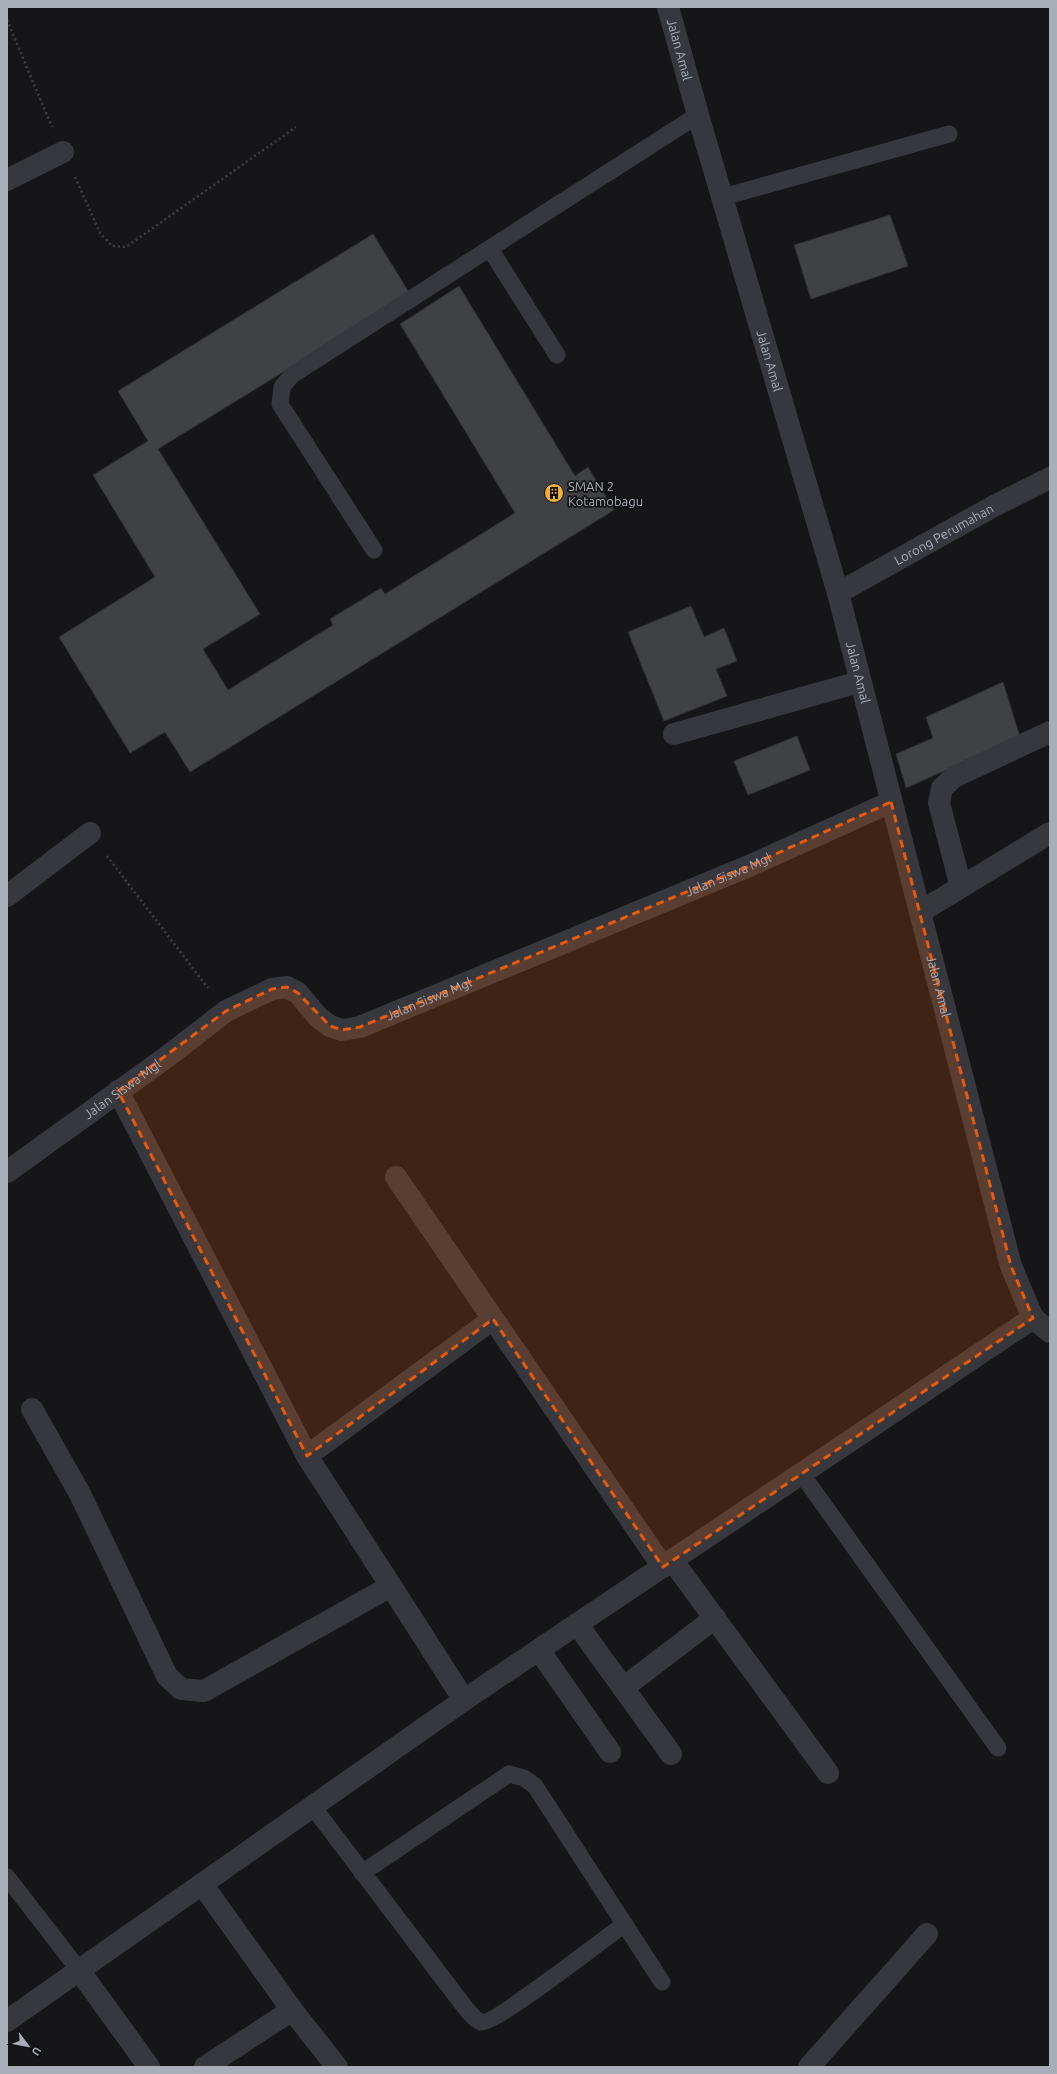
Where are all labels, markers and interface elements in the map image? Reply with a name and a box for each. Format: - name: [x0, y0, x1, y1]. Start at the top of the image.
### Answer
- street label: Jalan Amal: [665, 17, 695, 82]
- street label: Jalan Amal: [754, 328, 786, 394]
- place label: SMAN 2 Kotamobagu: [568, 479, 643, 508]
- building icon: SMAN 2 Kotamobagu: [543, 482, 565, 504]
- street label: Lorong Perumahan: [892, 501, 996, 567]
- street label: Jalan Amal: [844, 640, 873, 705]
- street label: Jalan Siswa Mgl: [683, 850, 773, 899]
- street label: Jalan Amal: [924, 954, 954, 1019]
- street label: Jalan Siswa Mgl: [384, 974, 474, 1022]
- street label: Jalan Siswa Mgl: [81, 1056, 164, 1121]
- north arrow: [8, 2026, 48, 2066]
- text: U: [29, 2045, 44, 2058]

